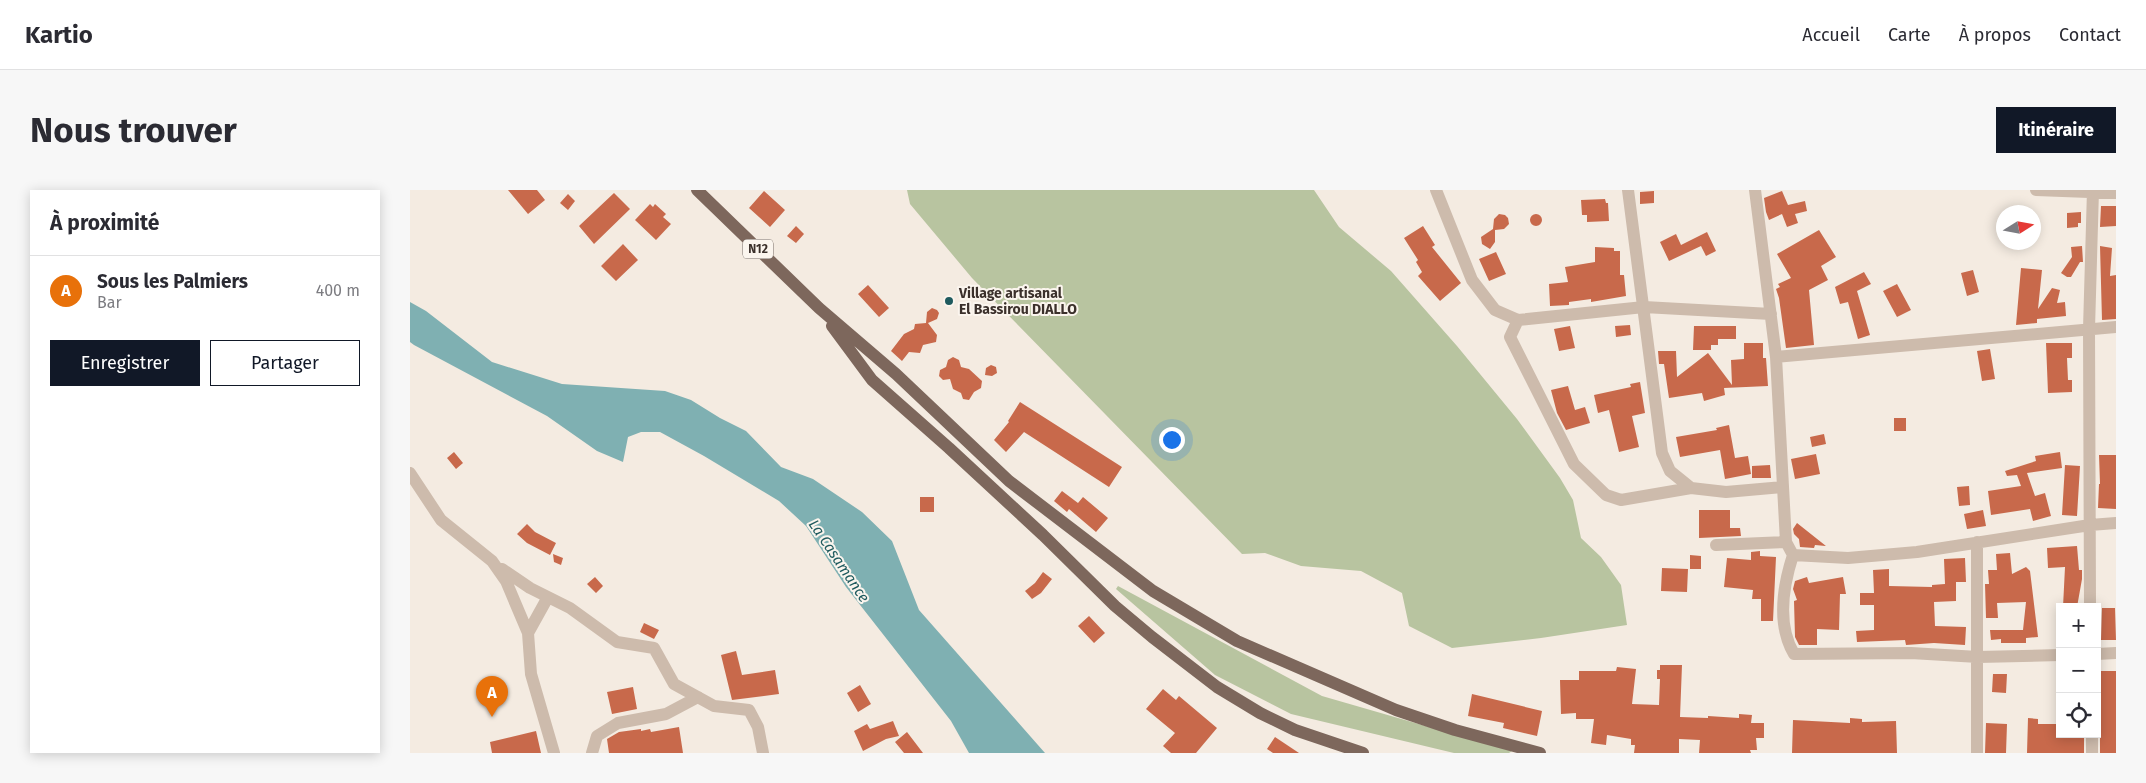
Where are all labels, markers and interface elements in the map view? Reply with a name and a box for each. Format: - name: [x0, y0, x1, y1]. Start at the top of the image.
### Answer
- text: Kartio: [25, 21, 93, 49]
- text: Accueil: [1802, 24, 1860, 46]
- text: Carte: [1888, 24, 1931, 46]
- text: À propos: [1959, 24, 2031, 46]
- text: Contact: [2059, 24, 2121, 46]
- button: Itinéraire: [1996, 107, 2116, 153]
- text: Nous trouver: [30, 109, 237, 151]
- north arrow: [1996, 205, 2041, 250]
- text: À proximité: [50, 210, 159, 236]
- road number: N12: [743, 240, 773, 258]
- text: Sous les Palmiers: [97, 270, 248, 293]
- text: A: [61, 281, 71, 300]
- text: 400 m: [316, 281, 360, 300]
- place label: Village artisanal El Bassirou DIALLO: [958, 285, 1077, 318]
- text: Bar: [97, 293, 122, 312]
- marker: Village artisanal El Bassirou DIALLO: [943, 295, 955, 307]
- button: Enregistrer: [50, 340, 200, 386]
- button: Partager: [210, 340, 360, 386]
- your location: [1159, 427, 1185, 453]
- water label: La Casamance: [805, 516, 873, 606]
- map controls: [2056, 603, 2101, 738]
- button: +: [2056, 603, 2101, 648]
- button: −: [2056, 648, 2101, 693]
- pin: A: [476, 676, 508, 717]
- button: locate: [2056, 693, 2101, 738]

